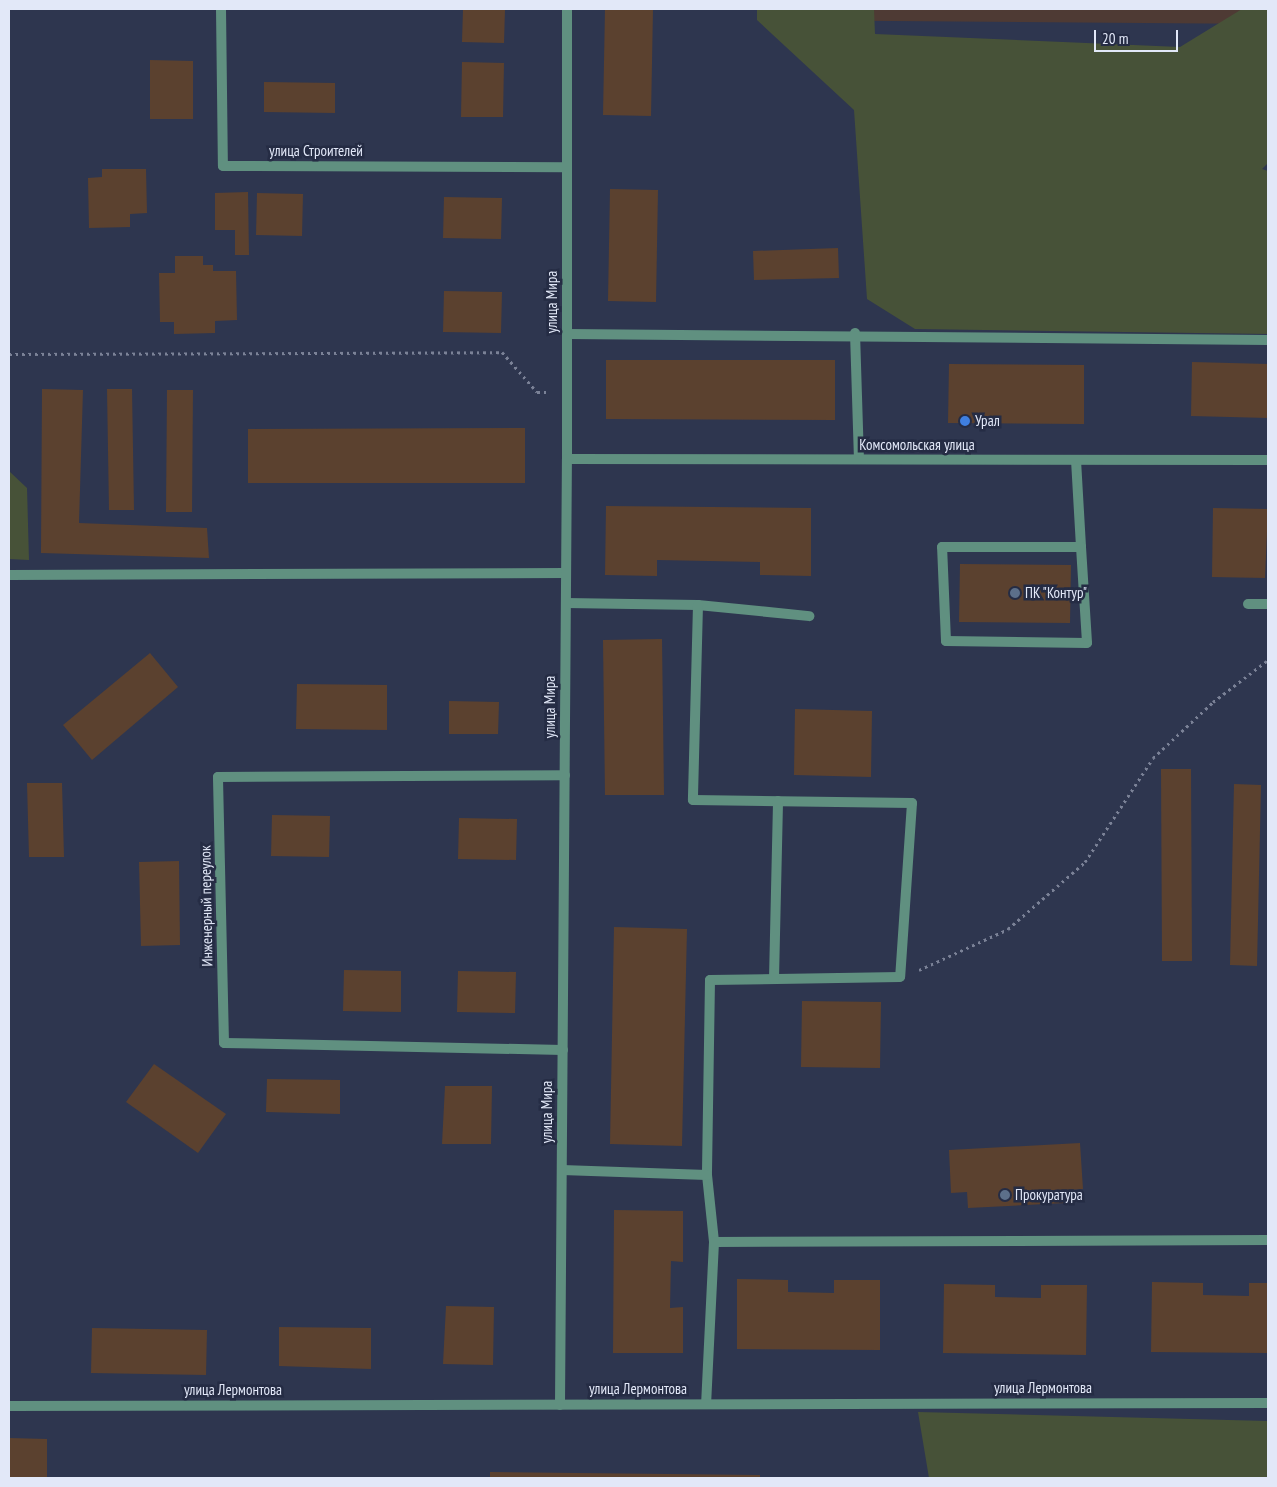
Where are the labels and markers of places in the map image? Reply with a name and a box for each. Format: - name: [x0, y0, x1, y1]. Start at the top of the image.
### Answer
- place label: Урал: [975, 412, 1000, 430]
- marker: Урал: [959, 415, 971, 427]
- place label: ПК "Контур": [1025, 584, 1088, 602]
- marker: ПК "Контур": [1009, 587, 1021, 599]
- place label: Прокуратура: [1015, 1186, 1083, 1204]
- marker: Прокуратура: [999, 1189, 1011, 1201]

